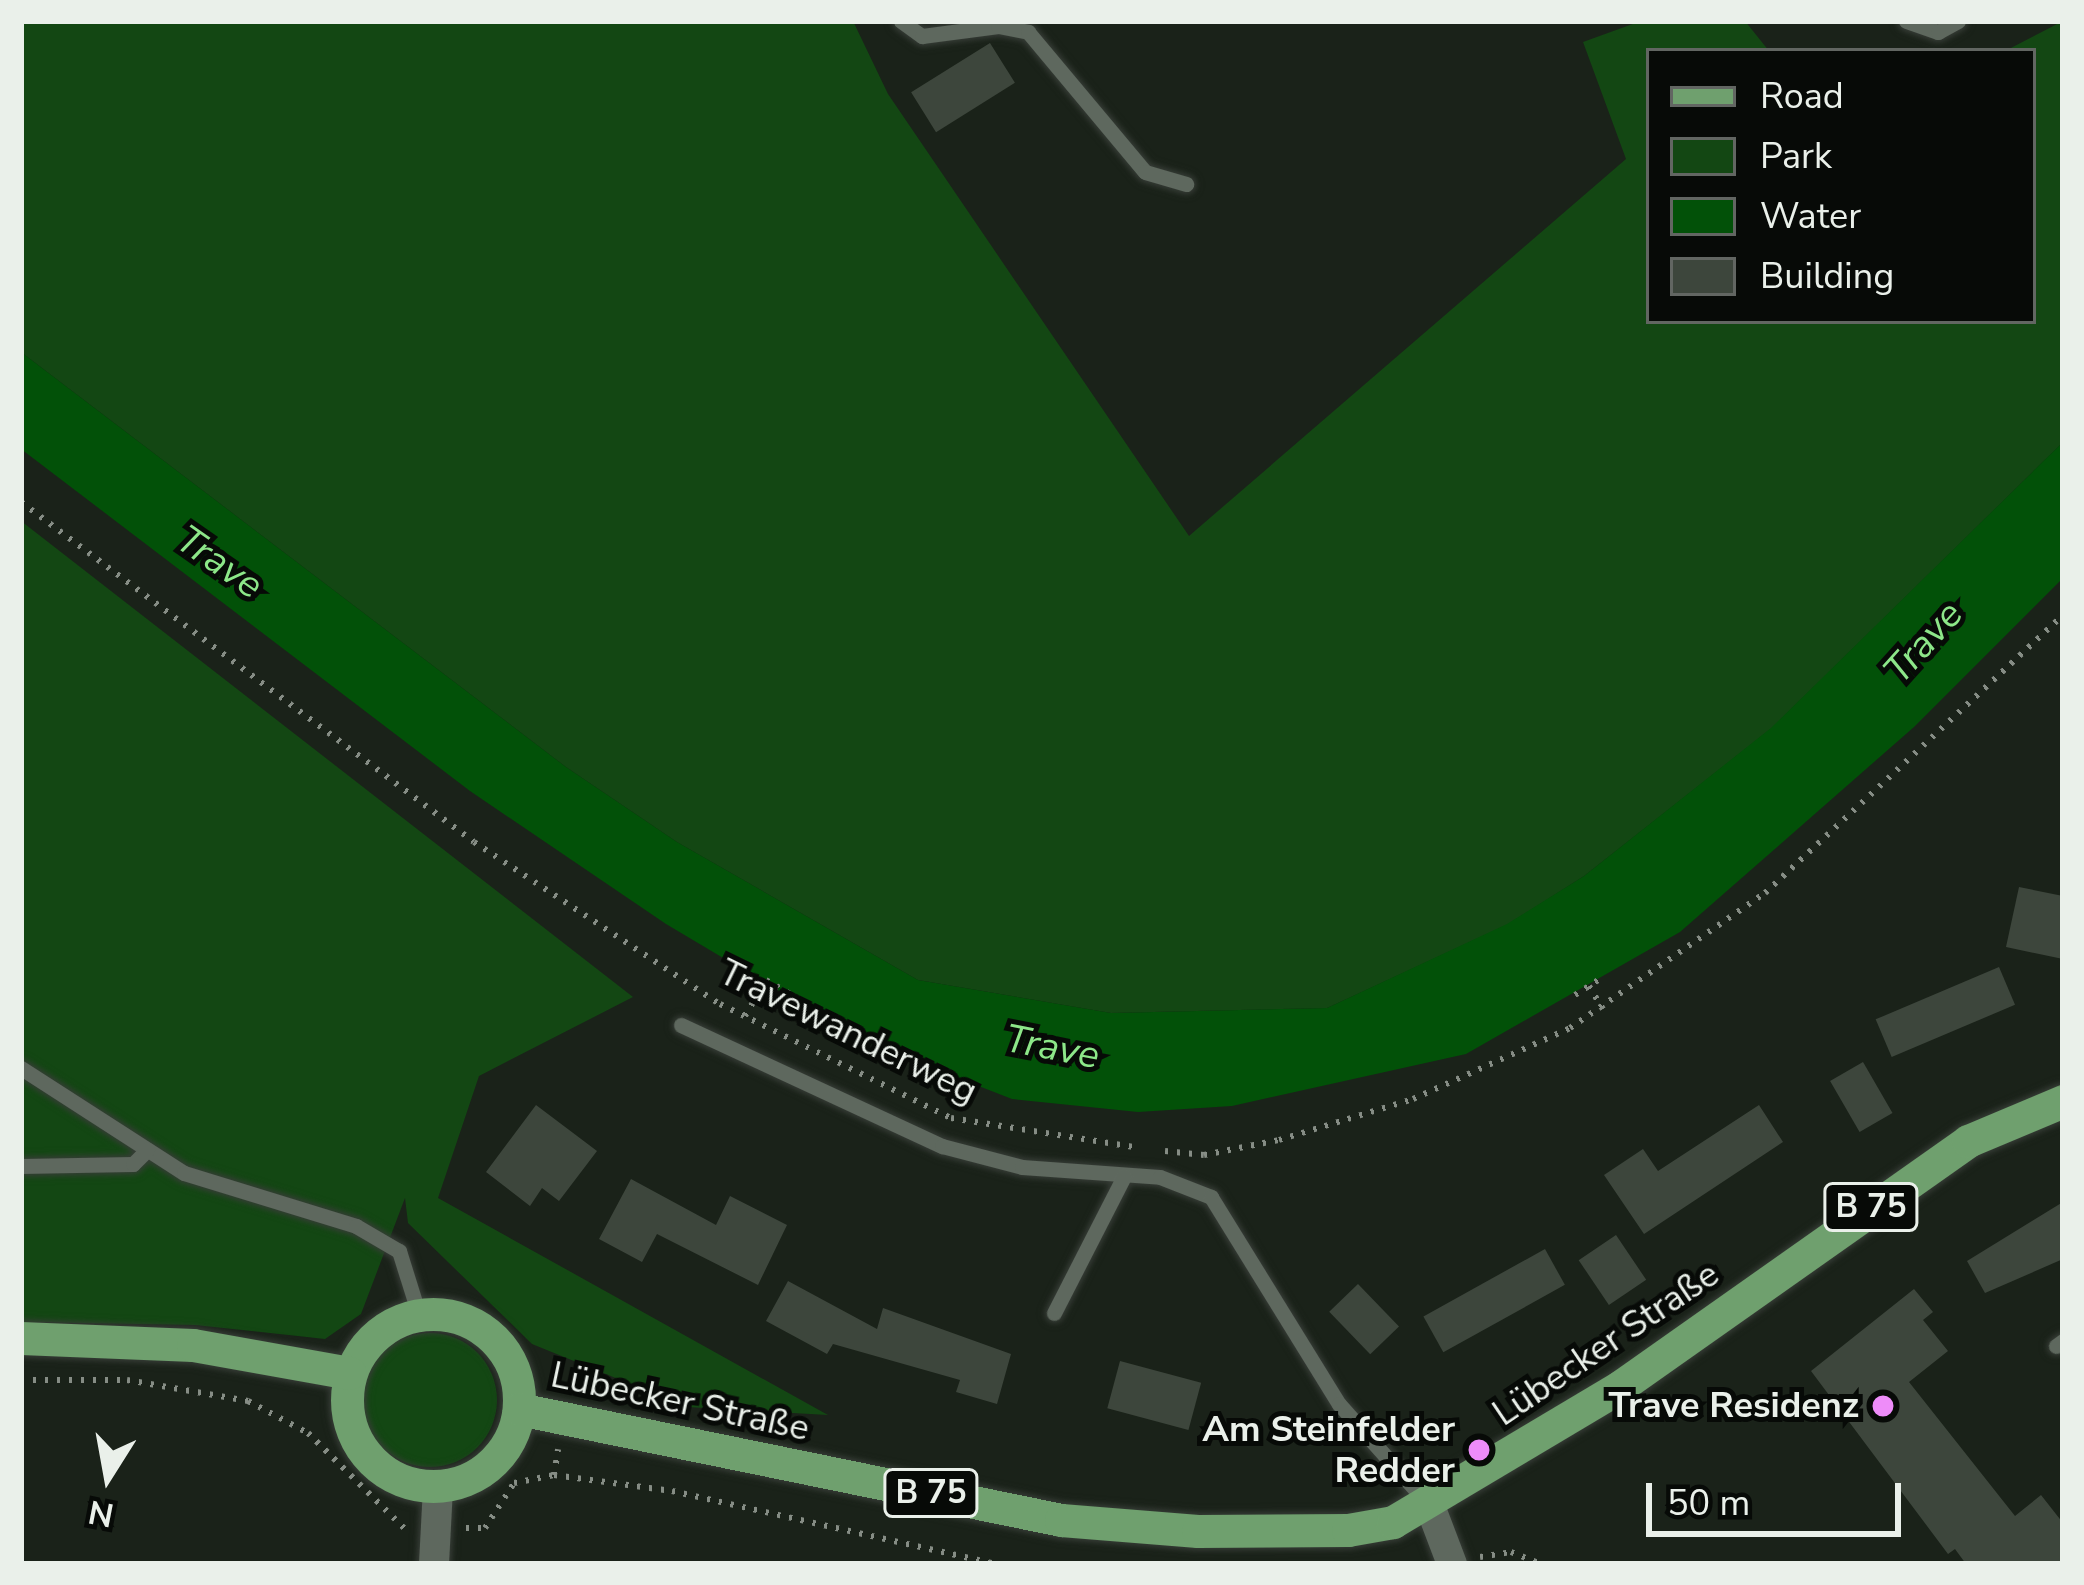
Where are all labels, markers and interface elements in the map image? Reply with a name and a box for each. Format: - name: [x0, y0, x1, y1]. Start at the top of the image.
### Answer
- legend: [1646, 48, 2036, 324]
- text: Road: [1760, 72, 1844, 121]
- text: Park: [1760, 132, 1832, 181]
- text: Water: [1760, 192, 1861, 241]
- text: Building: [1760, 252, 1894, 301]
- water label: Trave: [167, 517, 271, 609]
- water label: Trave: [1875, 592, 1973, 694]
- street label: Travewanderweg: [712, 951, 984, 1113]
- water label: Trave: [1001, 1016, 1103, 1080]
- road number: B 75: [1823, 1180, 1919, 1234]
- street label: Lübecker Straße: [1485, 1253, 1727, 1435]
- street label: Lübecker Straße: [547, 1354, 813, 1450]
- place label: Trave Residenz: [1608, 1384, 1859, 1428]
- marker: Trave Residenz: [1870, 1393, 1896, 1419]
- place label: Am Steinfelder Redder: [1202, 1407, 1455, 1492]
- north arrow: [48, 1417, 168, 1537]
- marker: Am Steinfelder Redder: [1466, 1437, 1492, 1463]
- scale bar: [1652, 1459, 1907, 1533]
- road number: B 75: [883, 1466, 979, 1520]
- text: 50 m: [1667, 1479, 1750, 1528]
- text: N: [85, 1488, 117, 1537]

